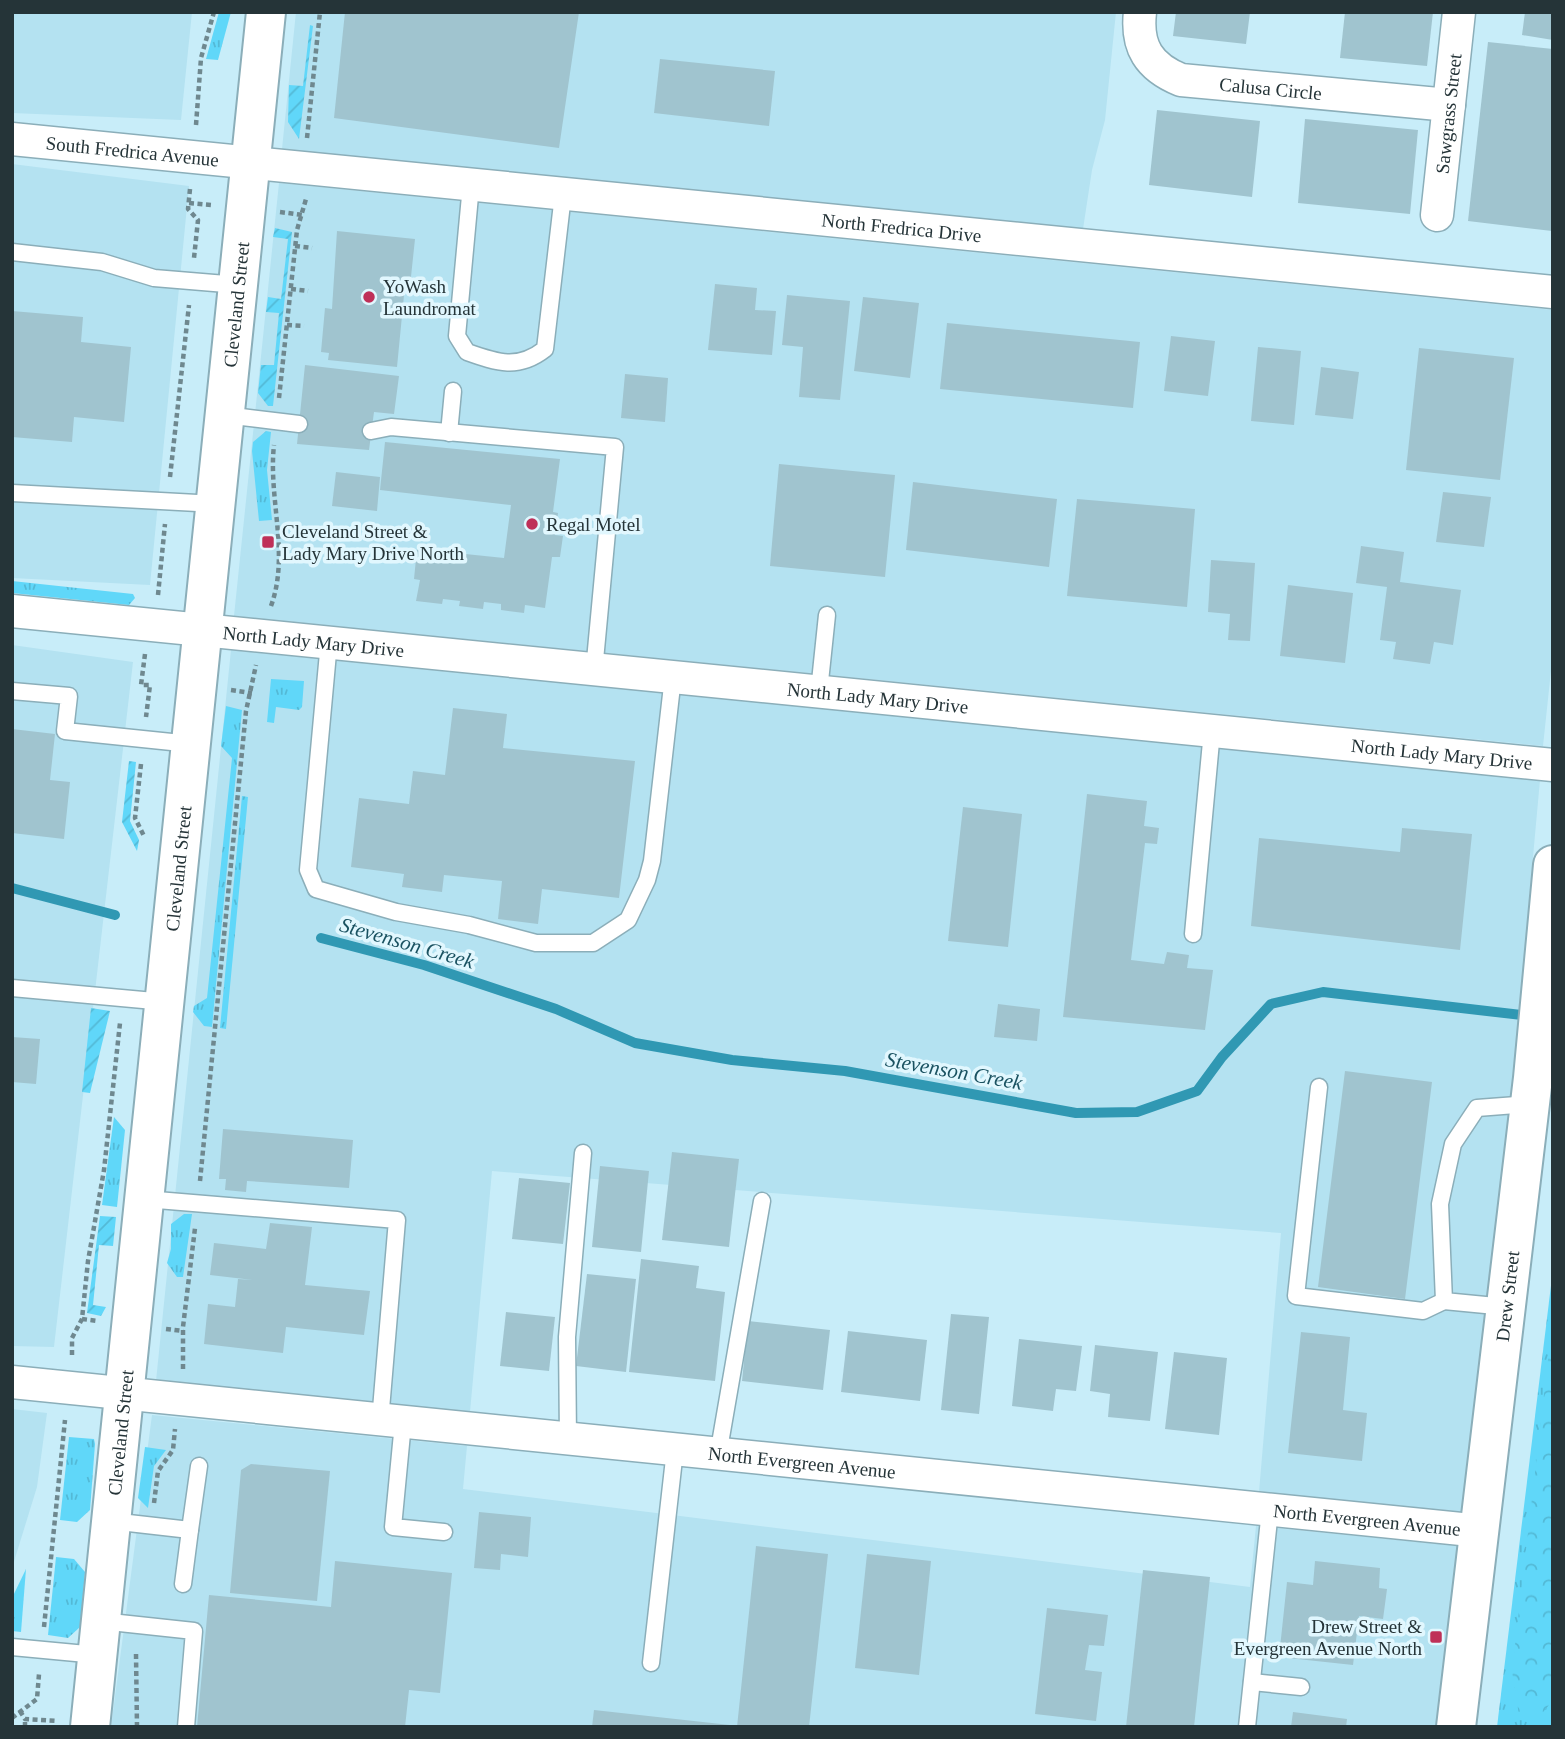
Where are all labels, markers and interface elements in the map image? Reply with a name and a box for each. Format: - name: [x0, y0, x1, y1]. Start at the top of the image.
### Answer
- street label: Sawgrass Street: [1431, 52, 1465, 175]
- street label: Calusa Circle: [1218, 73, 1323, 104]
- street label: South Fredrica Avenue: [45, 132, 220, 170]
- street label: North Fredrica Drive: [821, 209, 982, 246]
- street label: Cleveland Street: [219, 240, 253, 368]
- place label: YoWash Laundromat: [383, 276, 477, 319]
- marker: YoWash Laundromat: [361, 289, 377, 305]
- place label: Regal Motel: [546, 514, 640, 535]
- marker: Regal Motel: [524, 516, 540, 532]
- place label: Cleveland Street & Lady Mary Drive North: [282, 521, 465, 564]
- marker: Cleveland Street & Lady Mary Drive North: [260, 534, 276, 550]
- street label: North Lady Mary Drive: [222, 622, 405, 661]
- street label: North Lady Mary Drive: [786, 678, 969, 717]
- street label: North Lady Mary Drive: [1350, 734, 1534, 773]
- street label: Cleveland Street: [161, 804, 195, 932]
- water label: Stevenson Creek: [337, 912, 478, 974]
- water label: Stevenson Creek: [884, 1047, 1025, 1095]
- street label: Drew Street: [1491, 1249, 1523, 1343]
- street label: Cleveland Street: [103, 1368, 137, 1496]
- street label: North Evergreen Avenue: [707, 1442, 897, 1482]
- street label: North Evergreen Avenue: [1272, 1499, 1462, 1539]
- place label: Drew Street & Evergreen Avenue North: [1234, 1616, 1422, 1659]
- marker: Drew Street & Evergreen Avenue North: [1428, 1629, 1444, 1645]

